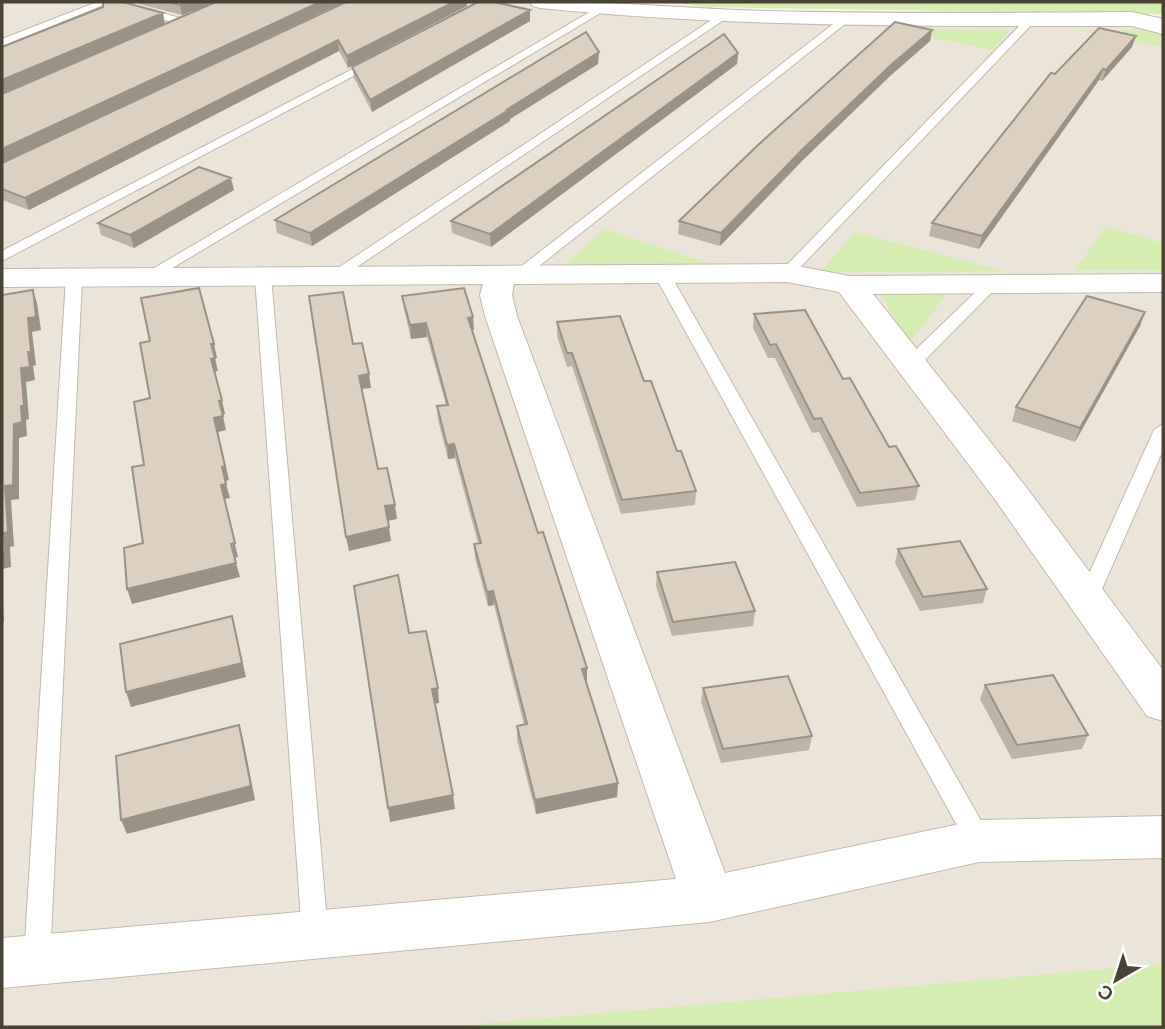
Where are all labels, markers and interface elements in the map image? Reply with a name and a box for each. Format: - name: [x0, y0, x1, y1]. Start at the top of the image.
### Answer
- north arrow: [1081, 945, 1151, 1015]
- text: С: [1092, 980, 1118, 1007]

